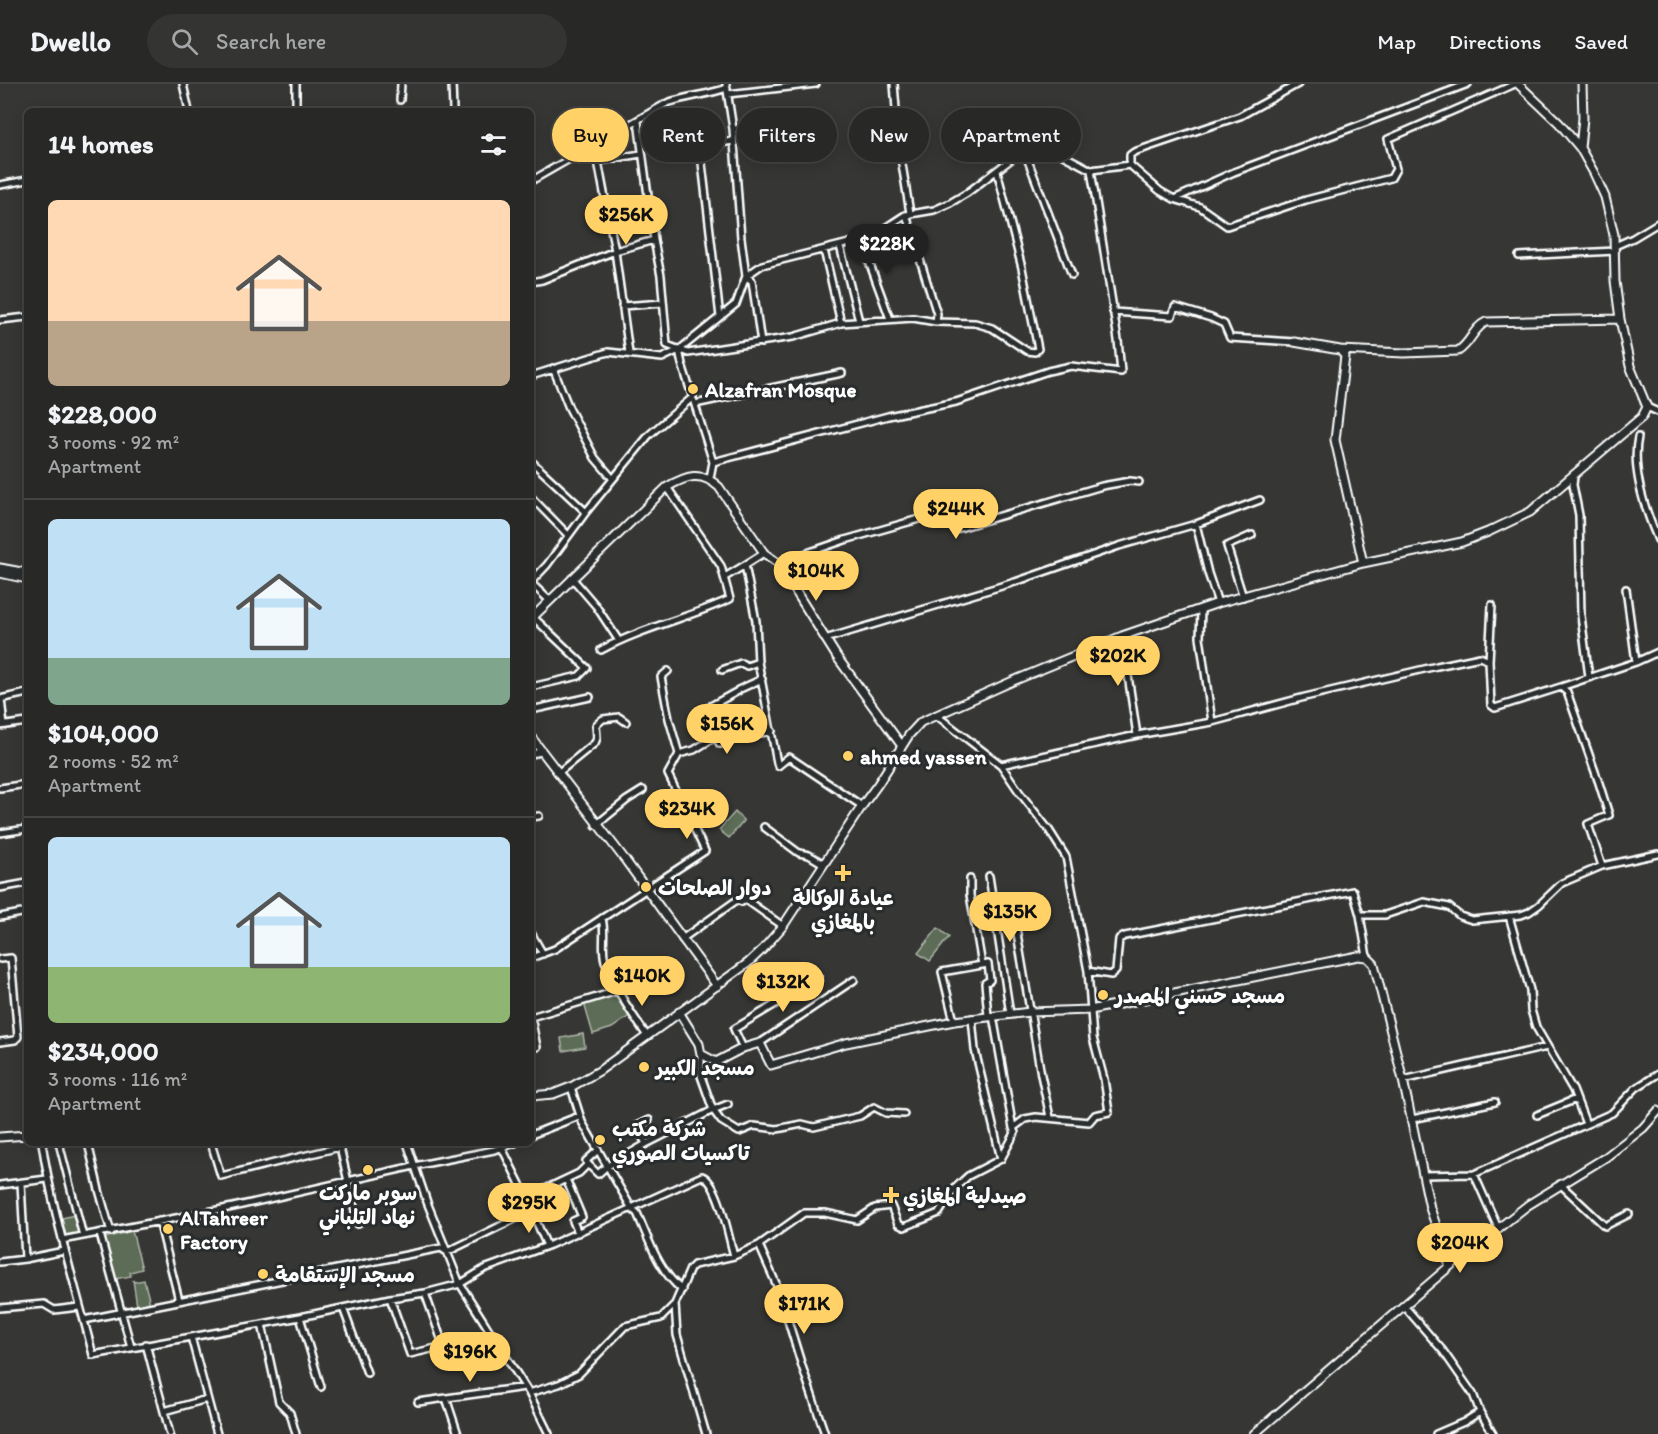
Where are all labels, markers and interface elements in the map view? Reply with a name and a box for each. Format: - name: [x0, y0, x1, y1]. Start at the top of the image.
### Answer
- search box: [147, 14, 567, 68]
- text: Dwello: [30, 24, 111, 58]
- icon: search: [168, 25, 201, 58]
- text: Search here: [216, 28, 326, 55]
- text: Map: [1378, 29, 1416, 54]
- text: Directions: [1449, 29, 1541, 54]
- text: Saved: [1574, 29, 1628, 54]
- chip: Buy: [552, 108, 629, 162]
- chip: Rent: [641, 108, 725, 162]
- chip: Filters: [737, 108, 837, 162]
- chip: New: [849, 108, 929, 162]
- chip: Apartment: [941, 108, 1081, 162]
- text: 14 homes: [48, 128, 154, 160]
- icon: filters: [477, 128, 510, 161]
- pin: $256K: [584, 195, 668, 246]
- text: $256K: [599, 202, 653, 226]
- pin: $228K: [845, 224, 929, 275]
- text: $228K: [860, 231, 914, 255]
- icon: home: [225, 239, 333, 347]
- place label: Alzafran Mosque: [704, 377, 856, 403]
- marker: Alzafran Mosque: [686, 382, 700, 396]
- text: $228,000: [48, 398, 157, 430]
- text: 3 rooms · 92 m²: [48, 430, 179, 454]
- text: Apartment: [48, 454, 141, 478]
- pin: $244K: [914, 489, 998, 540]
- text: $244K: [927, 496, 985, 520]
- pin: $104K: [774, 551, 858, 602]
- icon: home: [225, 558, 333, 666]
- text: $104K: [788, 558, 844, 582]
- pin: $202K: [1076, 636, 1160, 687]
- text: $202K: [1090, 643, 1146, 667]
- pin: $156K: [685, 704, 769, 755]
- text: $156K: [700, 711, 754, 735]
- text: $104,000: [48, 717, 159, 749]
- place label: ahmed yassen: [860, 744, 987, 770]
- text: 2 rooms · 52 m²: [48, 749, 179, 773]
- marker: ahmed yassen: [841, 749, 855, 763]
- text: Apartment: [48, 773, 141, 797]
- pin: $234K: [645, 789, 729, 840]
- text: $234K: [659, 796, 715, 820]
- marker: عيادة الوكالة بالمغازي: [834, 864, 852, 882]
- place label: دوار الصلحات: [658, 875, 771, 900]
- icon: home: [225, 876, 333, 984]
- marker: دوار الصلحات: [639, 880, 653, 894]
- place label: عيادة الوكالة بالمغازي: [792, 885, 894, 938]
- pin: $135K: [968, 892, 1052, 943]
- text: $135K: [983, 899, 1037, 923]
- pin: $140K: [600, 956, 684, 1007]
- pin: $132K: [741, 962, 825, 1013]
- text: $140K: [614, 963, 670, 987]
- text: $132K: [756, 969, 810, 993]
- place label: مسجد حسني المصدر: [1113, 983, 1285, 1015]
- marker: مسجد حسني المصدر: [1096, 988, 1110, 1002]
- text: $234,000: [48, 1035, 159, 1067]
- place label: مسجد الكبير: [654, 1055, 755, 1081]
- marker: مسجد الكبير: [637, 1060, 651, 1074]
- text: 3 rooms · 116 m²: [48, 1067, 187, 1091]
- text: Apartment: [48, 1091, 141, 1115]
- place label: شركة مكتب تاكسيات الصوري: [612, 1116, 751, 1169]
- marker: شركة مكتب تاكسيات الصوري: [593, 1133, 607, 1147]
- marker: سوبر ماركت نهاد التلباني: [361, 1163, 375, 1177]
- place label: سوبر ماركت نهاد التلباني: [319, 1180, 417, 1236]
- pin: $295K: [487, 1183, 571, 1234]
- place label: صيدلية المغازي: [903, 1183, 1027, 1212]
- marker: صيدلية المغازي: [884, 1188, 898, 1202]
- text: $295K: [502, 1190, 556, 1214]
- place label: AlTahreer Factory: [179, 1205, 268, 1255]
- marker: AlTahreer Factory: [161, 1222, 175, 1236]
- pin: $204K: [1418, 1223, 1502, 1274]
- text: $204K: [1431, 1230, 1489, 1254]
- place label: مسجد الإستقامة: [275, 1262, 415, 1289]
- marker: مسجد الإستقامة: [256, 1267, 270, 1281]
- pin: $171K: [762, 1284, 846, 1335]
- text: $171K: [778, 1291, 830, 1315]
- pin: $196K: [428, 1332, 512, 1383]
- text: $196K: [443, 1339, 497, 1363]

